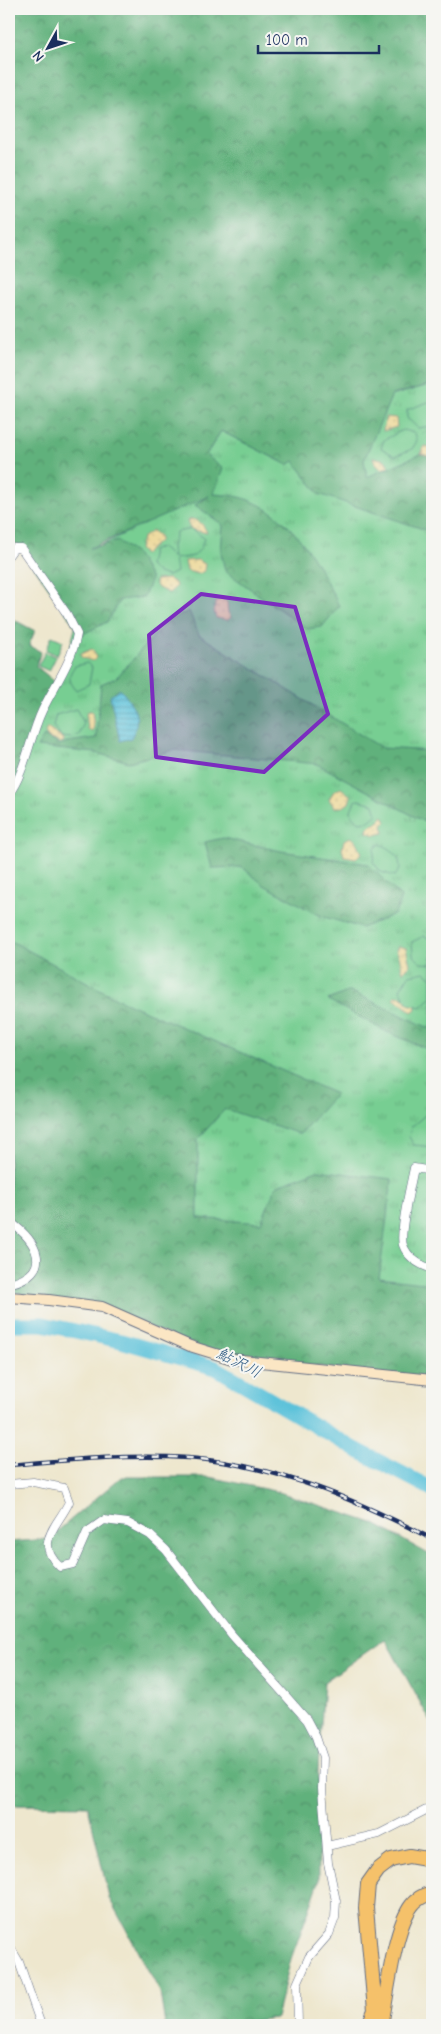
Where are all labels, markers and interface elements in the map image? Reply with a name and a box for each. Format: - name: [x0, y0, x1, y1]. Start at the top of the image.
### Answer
- north arrow: [22, 22, 72, 72]
- scale bar: [258, 22, 380, 54]
- text: 100 m: [266, 31, 308, 49]
- text: N: [29, 47, 48, 65]
- water label: 鮎沢川: [214, 1344, 264, 1382]

